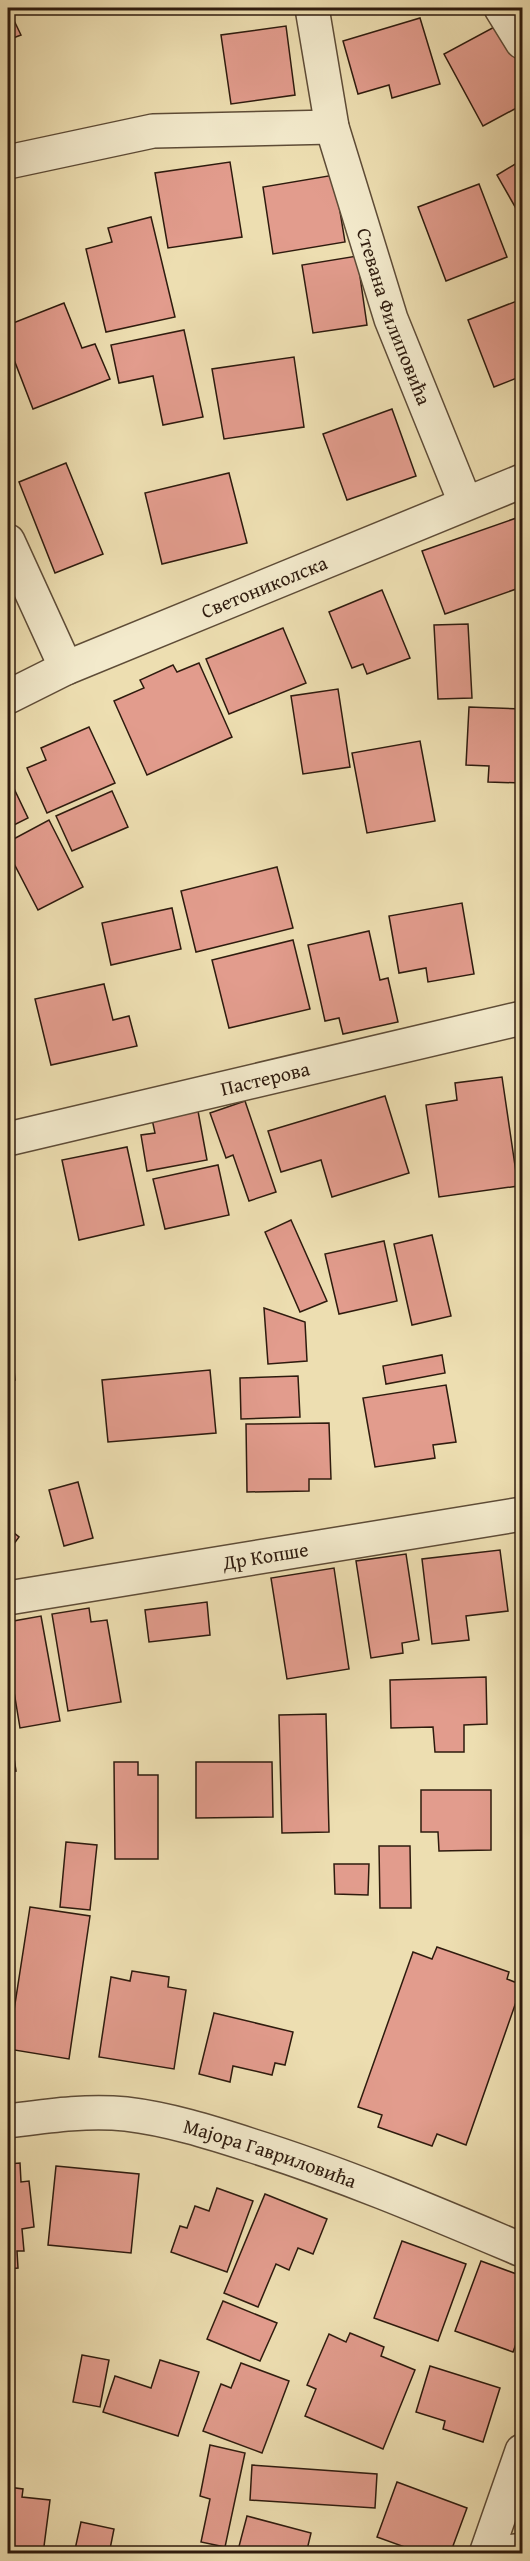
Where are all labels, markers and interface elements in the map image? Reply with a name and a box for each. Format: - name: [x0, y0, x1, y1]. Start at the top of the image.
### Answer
- street label: Стевана Филиповића: [350, 224, 439, 410]
- street label: Светониколска: [196, 547, 332, 625]
- street label: Пастерова: [217, 1053, 313, 1103]
- street label: Др Копше: [220, 1534, 310, 1577]
- street label: Мајора Гавриловића: [180, 2111, 361, 2195]

